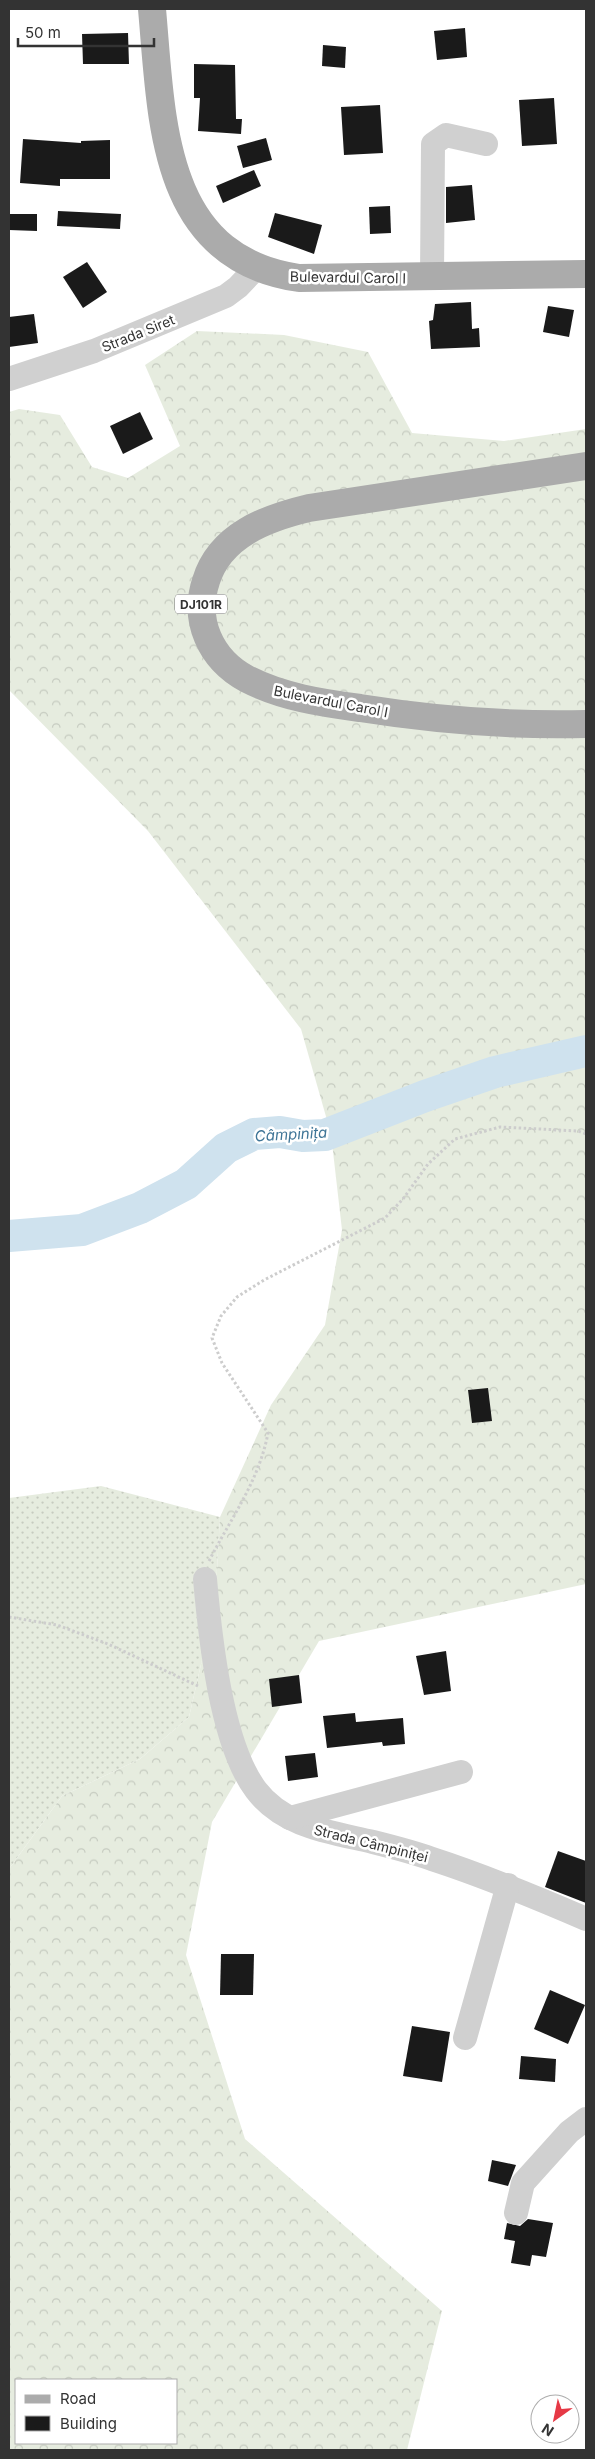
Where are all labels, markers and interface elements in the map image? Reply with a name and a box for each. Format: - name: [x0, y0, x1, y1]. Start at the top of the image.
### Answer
- scale bar: [18, 15, 154, 47]
- text: 50 m: [25, 23, 61, 42]
- street label: Bulevardul Carol I: [290, 267, 406, 287]
- street label: Strada Siret: [99, 310, 177, 355]
- road number: DJ101R: [175, 594, 227, 614]
- street label: Bulevardul Carol I: [272, 682, 390, 720]
- water label: Câmpinița: [254, 1123, 328, 1145]
- street label: Strada Câmpiniței: [312, 1821, 430, 1866]
- legend: [15, 2379, 178, 2444]
- text: Road: [60, 2389, 96, 2408]
- north arrow: [530, 2394, 580, 2444]
- text: Building: [60, 2414, 117, 2433]
- text: N: [539, 2420, 557, 2440]

